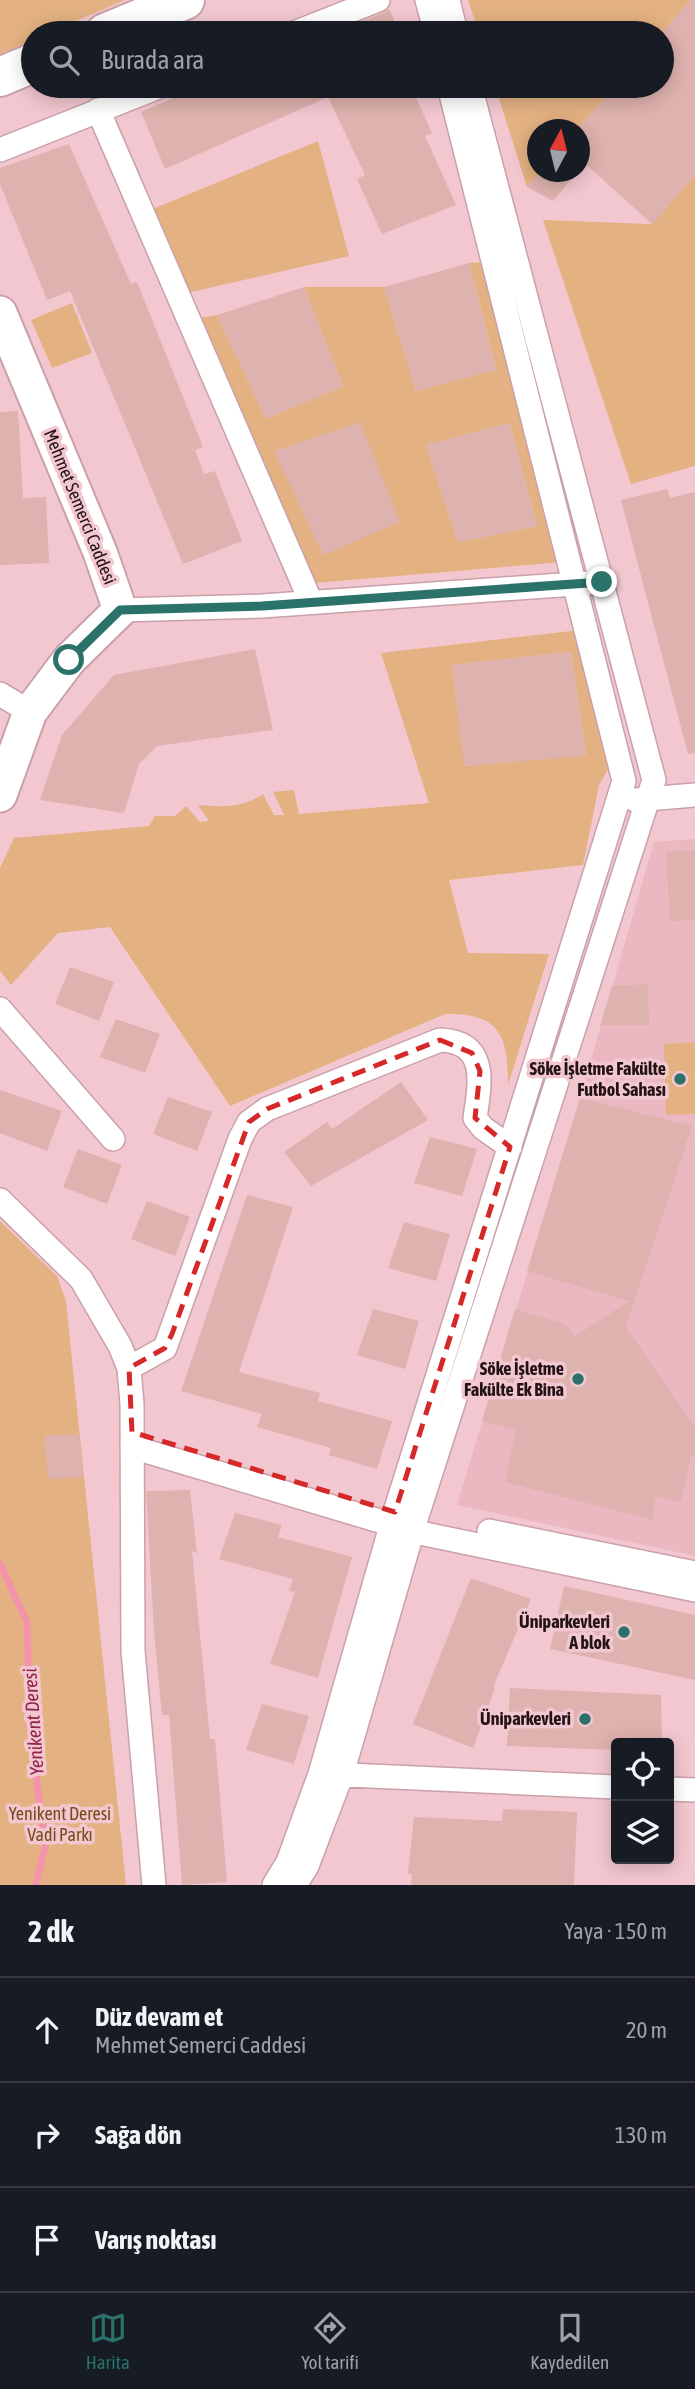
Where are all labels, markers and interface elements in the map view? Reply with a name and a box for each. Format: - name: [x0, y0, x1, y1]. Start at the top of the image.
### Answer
- search box: [21, 21, 674, 98]
- icon: search: [45, 41, 83, 79]
- text: Burada ara: [101, 45, 204, 75]
- north arrow: [527, 119, 590, 182]
- street label: Mehmet Semerci Caddesi: [40, 426, 121, 587]
- route end: [586, 566, 617, 597]
- route start: [53, 644, 84, 675]
- place label: Söke İşletme Fakülte Futbol Sahası: [529, 1058, 666, 1100]
- marker: Söke İşletme Fakülte Futbol Sahası: [672, 1071, 688, 1087]
- place label: Söke İşletme Fakülte Ek Bina: [464, 1358, 564, 1400]
- marker: Söke İşletme Fakülte Ek Bina: [570, 1371, 586, 1387]
- place label: Üniparkevleri A blok: [519, 1611, 611, 1653]
- marker: Üniparkevleri A blok: [616, 1624, 632, 1640]
- water label: Yenikent Deresi: [18, 1668, 48, 1776]
- place label: Üniparkevleri: [480, 1708, 571, 1729]
- marker: Üniparkevleri: [577, 1711, 593, 1727]
- map controls: [611, 1738, 674, 1864]
- button: locate: [611, 1738, 674, 1801]
- button: layers: [611, 1801, 674, 1864]
- park label: Yenikent Deresi Vadi Parkı: [9, 1803, 111, 1845]
- text: 2 dk: [28, 1914, 74, 1948]
- text: Yaya · 150 m: [564, 1918, 667, 1944]
- text: Düz devam et: [95, 2002, 223, 2032]
- icon: ahead: [28, 2011, 66, 2049]
- text: 20 m: [626, 2017, 667, 2043]
- text: Mehmet Semerci Caddesi: [95, 2032, 306, 2058]
- icon: right: [28, 2116, 66, 2154]
- text: Sağa dön: [95, 2120, 181, 2150]
- text: 130 m: [615, 2122, 667, 2148]
- icon: arrive: [28, 2221, 66, 2259]
- text: Varış noktası: [95, 2225, 216, 2255]
- tab: Harita: [86, 2309, 130, 2373]
- tab: Yol tarifi: [301, 2309, 359, 2373]
- tab: Kaydedilen: [530, 2309, 609, 2373]

